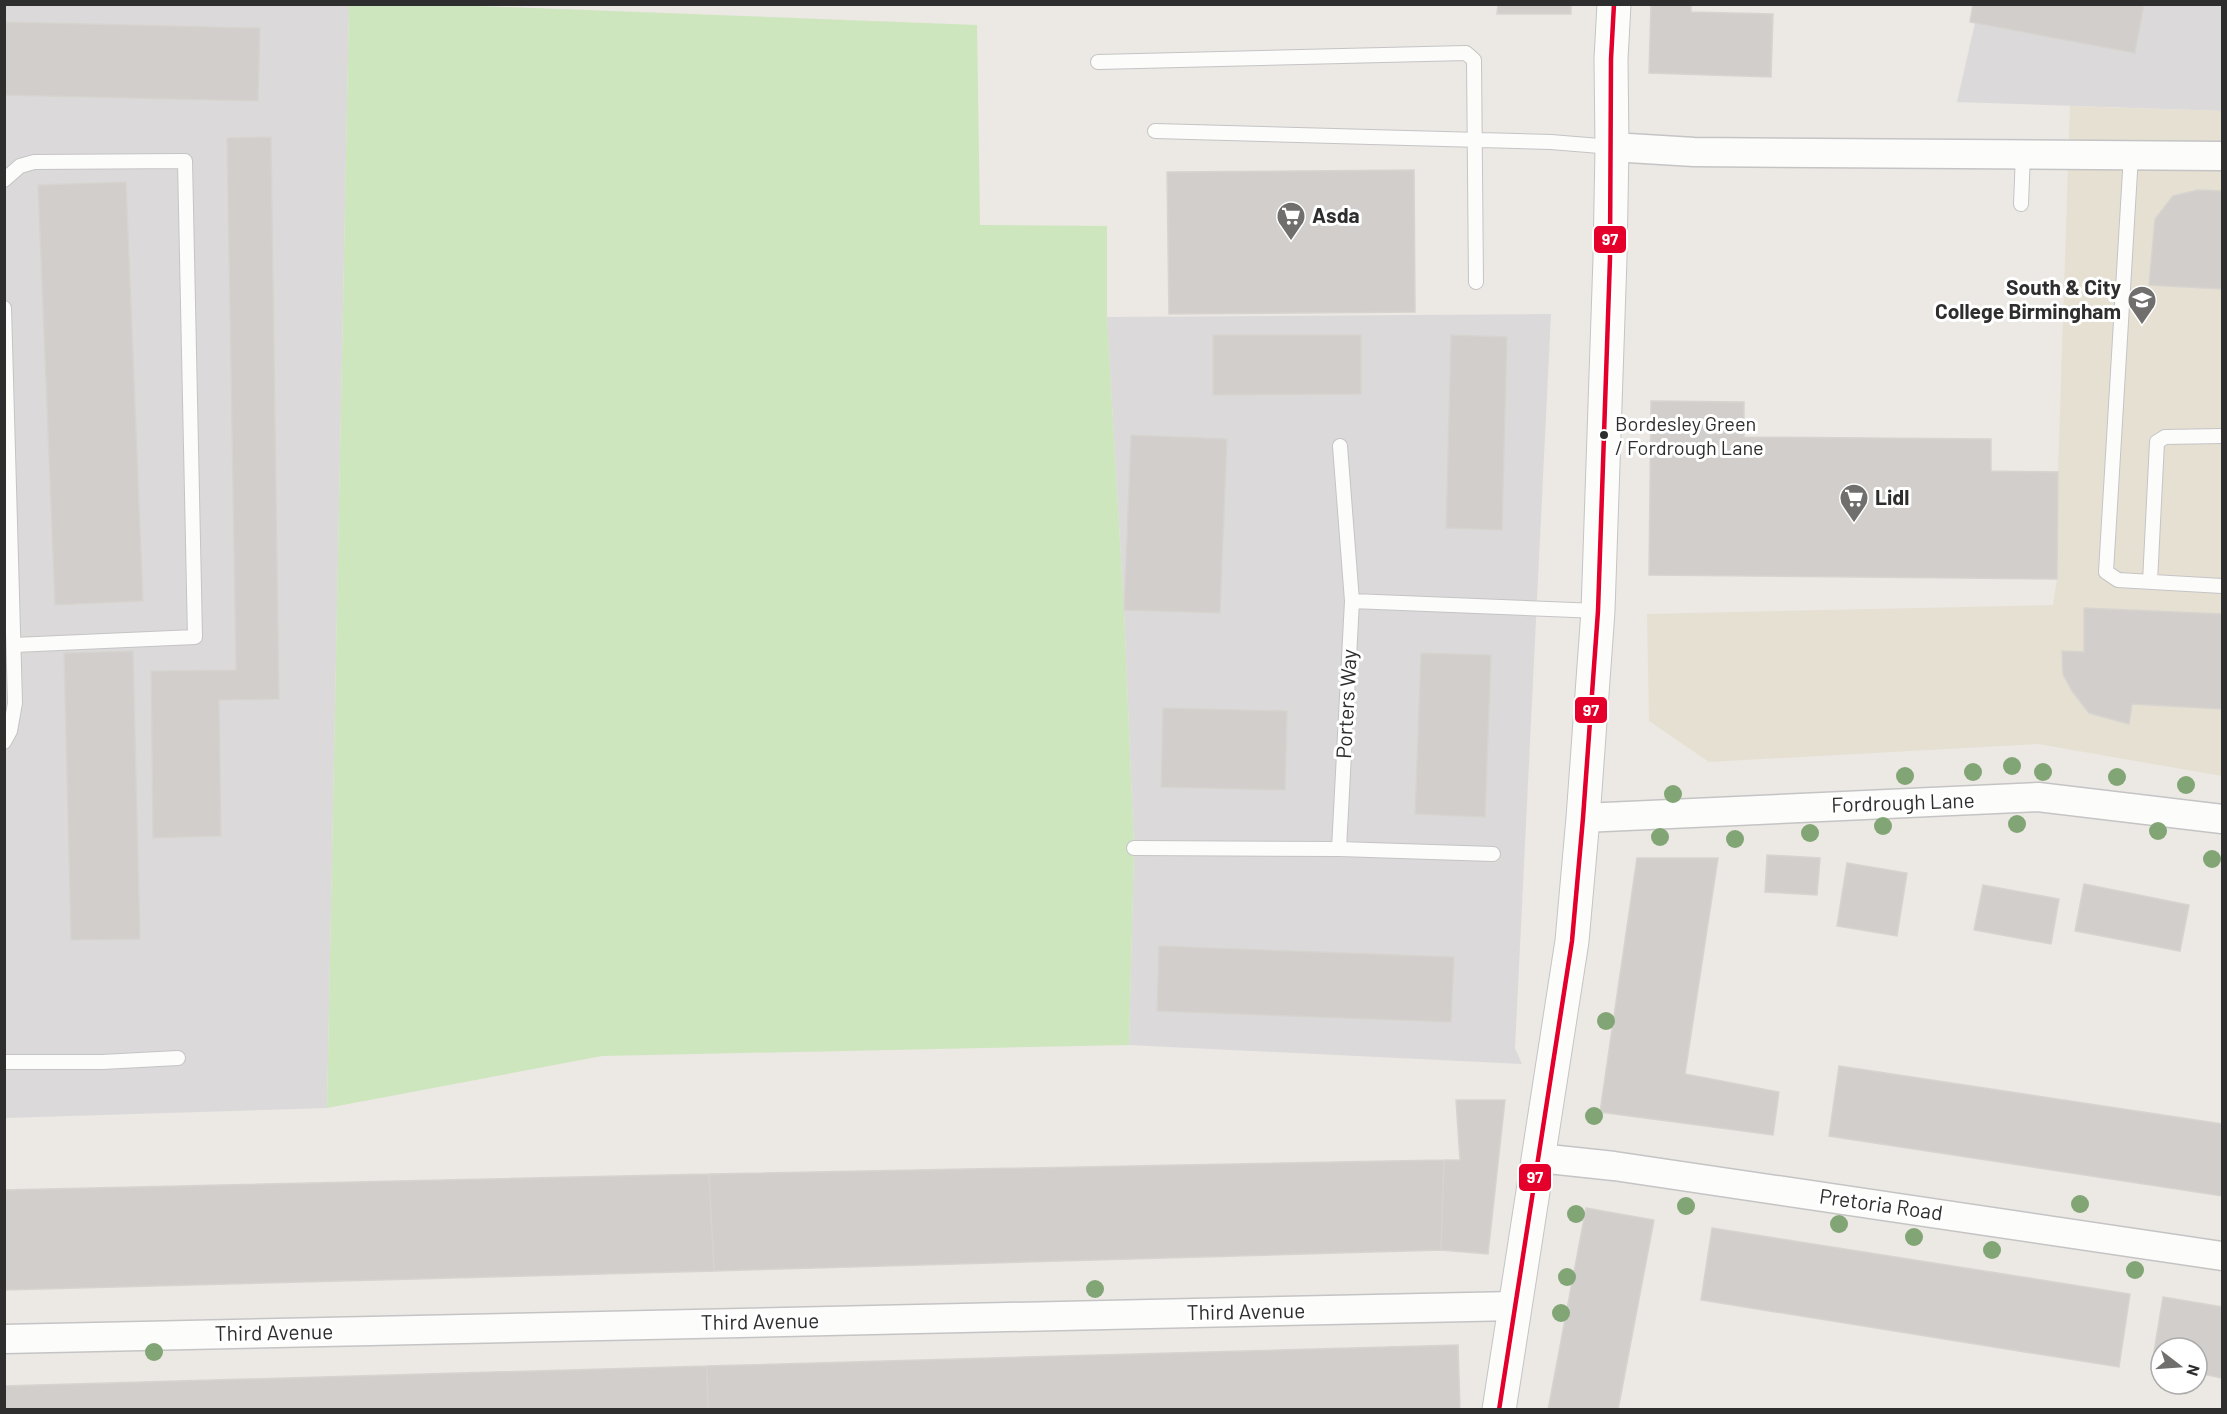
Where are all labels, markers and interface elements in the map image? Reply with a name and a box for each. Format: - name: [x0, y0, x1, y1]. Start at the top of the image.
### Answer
- supermarket icon: Asda: [1275, 200, 1307, 242]
- place label: Asda: [1312, 202, 1360, 227]
- line badge: 97: [1593, 225, 1627, 254]
- text: 97: [1602, 229, 1618, 248]
- place label: South & City College Birmingham: [1935, 274, 2121, 323]
- school or university icon: South & City College Birmingham: [2126, 284, 2158, 326]
- place label: Bordesley Green / Fordrough Lane: [1615, 411, 1764, 459]
- marker: Bordesley Green / Fordrough Lane: [1598, 429, 1610, 441]
- supermarket icon: Lidl: [1838, 482, 1870, 524]
- place label: Lidl: [1875, 484, 1909, 509]
- street label: Porters Way: [1330, 648, 1361, 759]
- line badge: 97: [1574, 696, 1608, 724]
- text: 97: [1583, 700, 1599, 719]
- street label: Fordrough Lane: [1831, 787, 1975, 816]
- line badge: 97: [1518, 1163, 1552, 1192]
- text: 97: [1527, 1167, 1543, 1186]
- street label: Pretoria Road: [1818, 1182, 1944, 1225]
- street label: Third Avenue: [1186, 1297, 1305, 1324]
- street label: Third Avenue: [700, 1307, 819, 1334]
- street label: Third Avenue: [214, 1318, 333, 1345]
- north arrow: [2149, 1336, 2209, 1396]
- text: N: [2183, 1363, 2204, 1378]

